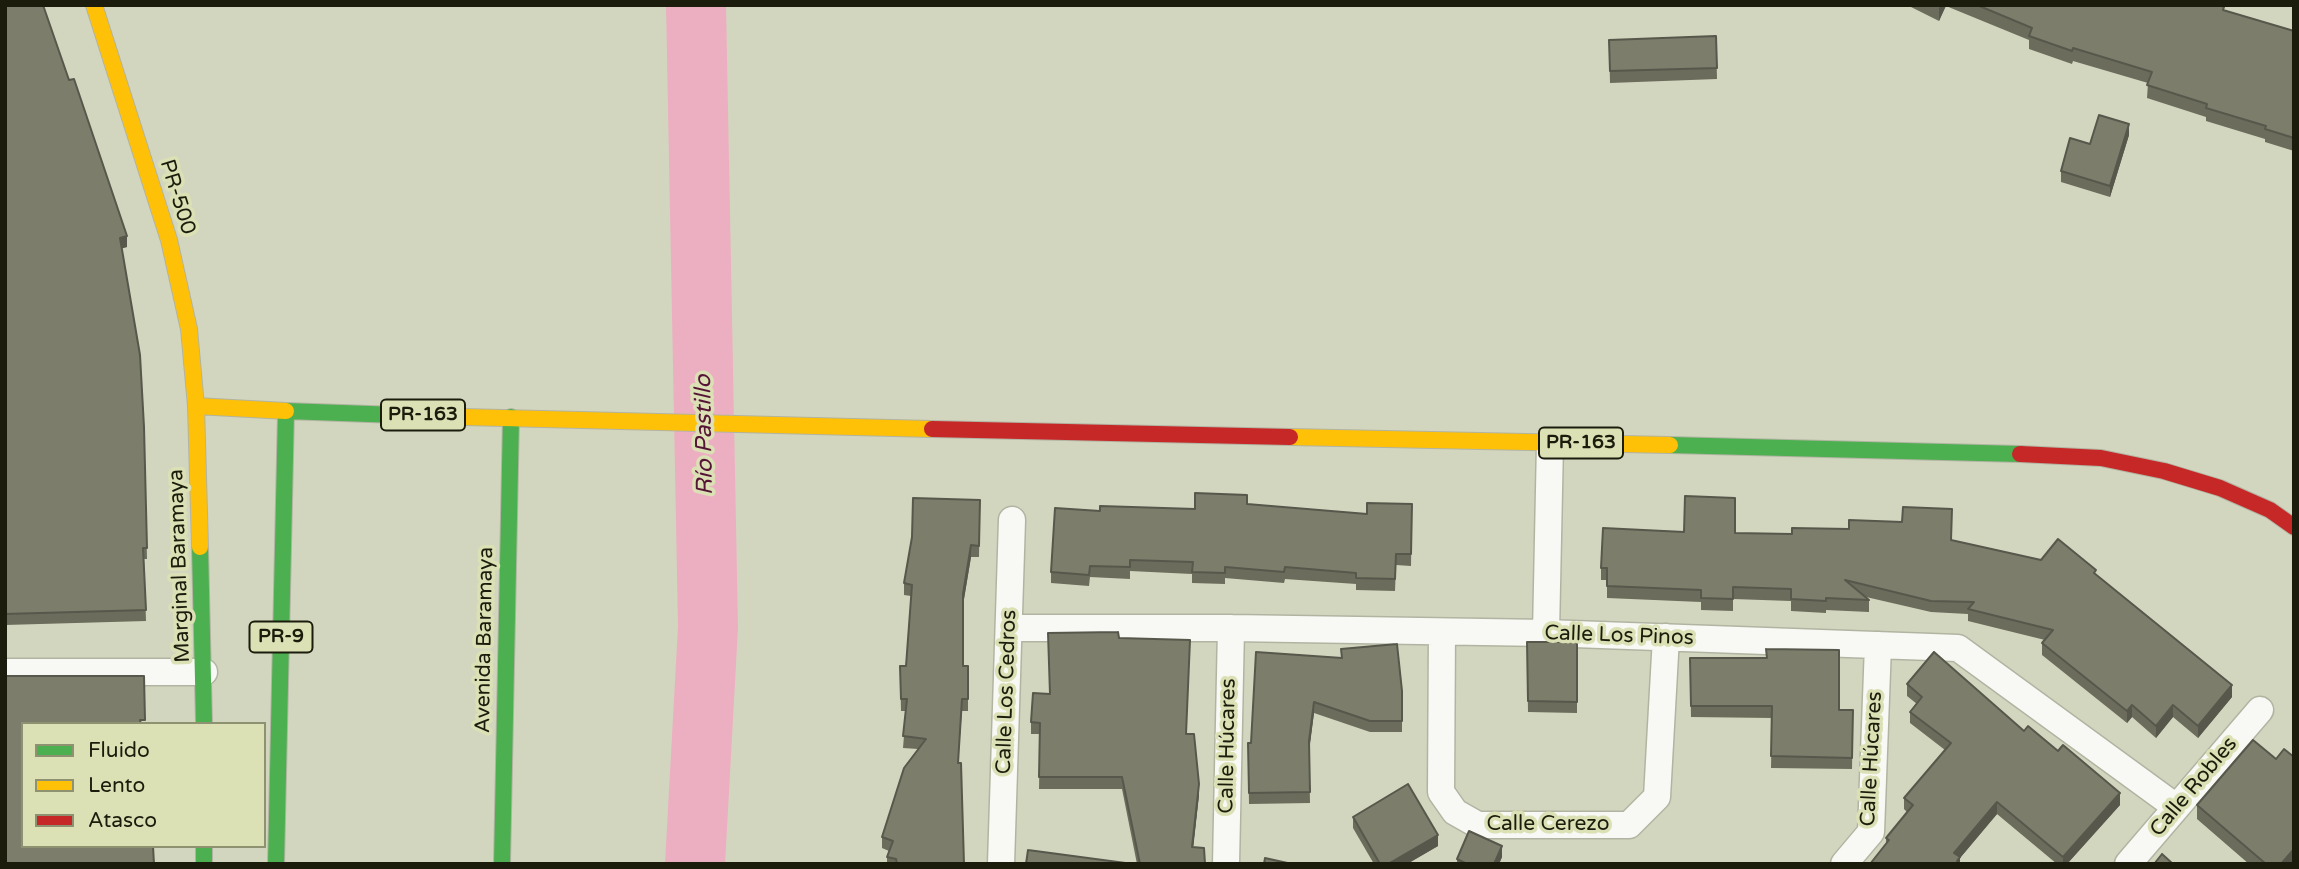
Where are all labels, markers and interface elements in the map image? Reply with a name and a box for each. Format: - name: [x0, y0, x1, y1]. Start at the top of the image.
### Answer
- street label: PR-500: [154, 156, 200, 238]
- water label: Río Pastillo: [690, 374, 720, 496]
- road number: PR-163: [381, 400, 465, 430]
- road number: PR-163: [1539, 428, 1623, 458]
- street label: Marginal Baramaya: [164, 469, 196, 663]
- street label: Avenida Baramaya: [471, 547, 499, 733]
- street label: Calle Los Cedros: [992, 609, 1022, 775]
- street label: Calle Los Pinos: [1544, 621, 1694, 651]
- road number: PR-9: [250, 622, 312, 652]
- street label: Calle Húcares: [1214, 678, 1242, 814]
- street label: Calle Húcares: [1856, 691, 1888, 827]
- legend: [21, 722, 266, 848]
- street label: Calle Robles: [2145, 732, 2243, 842]
- text: Fluido: [88, 738, 150, 763]
- text: Lento: [88, 773, 145, 798]
- text: Atasco: [88, 808, 157, 833]
- street label: Calle Cerezo: [1486, 811, 1610, 837]

